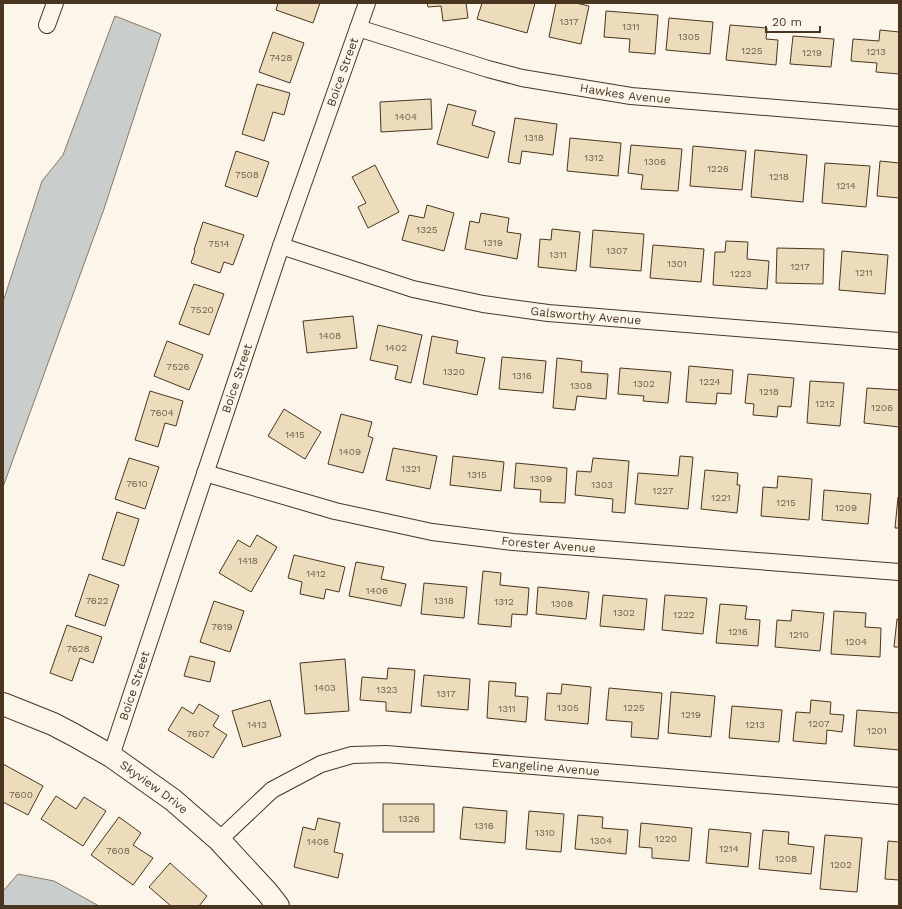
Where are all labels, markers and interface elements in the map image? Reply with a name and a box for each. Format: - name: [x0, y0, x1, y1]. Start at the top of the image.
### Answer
- scale bar: [766, 8, 820, 34]
- text: 20 m: [772, 15, 802, 29]
- house number: 1317: [559, 16, 579, 27]
- house number: 1311: [622, 21, 640, 32]
- house number: 1305: [678, 31, 700, 42]
- street label: Boice Street: [324, 36, 361, 109]
- house number: 1225: [741, 45, 763, 56]
- house number: 1213: [866, 46, 886, 57]
- house number: 1219: [802, 47, 822, 58]
- house number: 7428: [269, 52, 293, 63]
- street label: Hawkes Avenue: [579, 81, 671, 106]
- house number: 1404: [395, 111, 417, 122]
- house number: 1318: [524, 132, 544, 143]
- house number: 1312: [584, 152, 604, 163]
- house number: 1306: [644, 156, 666, 167]
- house number: 1226: [707, 163, 729, 174]
- house number: 7508: [235, 169, 259, 180]
- house number: 1218: [769, 171, 789, 182]
- house number: 1214: [836, 180, 856, 191]
- house number: 1325: [416, 224, 438, 235]
- house number: 1319: [483, 237, 503, 248]
- house number: 7514: [208, 238, 230, 249]
- house number: 1307: [606, 245, 628, 256]
- house number: 1311: [549, 249, 567, 260]
- house number: 1301: [667, 258, 687, 269]
- house number: 1217: [790, 261, 810, 272]
- house number: 1211: [855, 267, 873, 278]
- house number: 1223: [730, 268, 752, 279]
- house number: 7520: [190, 304, 214, 315]
- street label: Galsworthy Avenue: [530, 304, 642, 327]
- house number: 1408: [319, 330, 341, 341]
- street label: Boice Street: [219, 342, 255, 415]
- house number: 1402: [385, 342, 407, 353]
- house number: 7526: [166, 361, 190, 372]
- house number: 1320: [443, 366, 465, 377]
- house number: 1316: [512, 370, 532, 381]
- house number: 1224: [699, 376, 721, 387]
- house number: 1302: [633, 378, 655, 389]
- house number: 1308: [570, 380, 592, 391]
- house number: 1218: [759, 386, 779, 397]
- house number: 1212: [815, 398, 835, 409]
- house number: 1206: [871, 402, 893, 413]
- house number: 7604: [150, 407, 174, 418]
- house number: 1415: [285, 429, 305, 440]
- house number: 1409: [339, 446, 361, 457]
- house number: 1321: [401, 463, 421, 474]
- house number: 1315: [467, 469, 487, 480]
- house number: 1309: [530, 473, 552, 484]
- house number: 7610: [126, 478, 148, 489]
- house number: 1303: [591, 479, 613, 490]
- house number: 1227: [653, 485, 674, 496]
- house number: 1221: [711, 492, 731, 503]
- house number: 1215: [776, 497, 796, 508]
- house number: 1209: [835, 502, 857, 513]
- street label: Forester Avenue: [501, 534, 596, 555]
- house number: 1418: [238, 555, 258, 566]
- house number: 1412: [306, 568, 326, 579]
- house number: 1406: [366, 585, 388, 596]
- house number: 7622: [85, 595, 109, 606]
- house number: 1318: [434, 595, 454, 606]
- house number: 1312: [494, 596, 514, 607]
- house number: 1308: [551, 598, 573, 609]
- house number: 1302: [613, 607, 635, 618]
- house number: 1222: [673, 609, 695, 620]
- house number: 7619: [211, 621, 233, 632]
- house number: 1216: [728, 626, 748, 637]
- house number: 1210: [789, 629, 809, 640]
- house number: 1204: [845, 636, 867, 647]
- house number: 7628: [66, 643, 90, 654]
- street label: Boice Street: [116, 649, 152, 722]
- house number: 1403: [314, 682, 336, 693]
- house number: 1323: [376, 684, 398, 695]
- house number: 1317: [436, 688, 456, 699]
- house number: 1305: [557, 702, 579, 713]
- house number: 1225: [623, 702, 645, 713]
- house number: 1311: [498, 703, 516, 714]
- house number: 1219: [681, 709, 701, 720]
- house number: 1207: [808, 718, 830, 729]
- house number: 1413: [247, 719, 267, 730]
- house number: 1213: [745, 719, 765, 730]
- house number: 1201: [867, 725, 887, 736]
- house number: 7607: [186, 728, 210, 739]
- street label: Evangeline Avenue: [491, 756, 600, 778]
- street label: Skyview Drive: [117, 758, 191, 817]
- house number: 7600: [9, 789, 33, 800]
- house number: 1326: [398, 813, 420, 824]
- house number: 1316: [474, 820, 494, 831]
- house number: 1310: [535, 827, 555, 838]
- house number: 1220: [655, 833, 677, 844]
- house number: 1304: [590, 835, 612, 846]
- house number: 1406: [307, 836, 329, 847]
- house number: 1214: [719, 843, 739, 854]
- house number: 7608: [106, 845, 130, 856]
- house number: 1208: [775, 853, 797, 864]
- house number: 1202: [830, 859, 852, 870]

